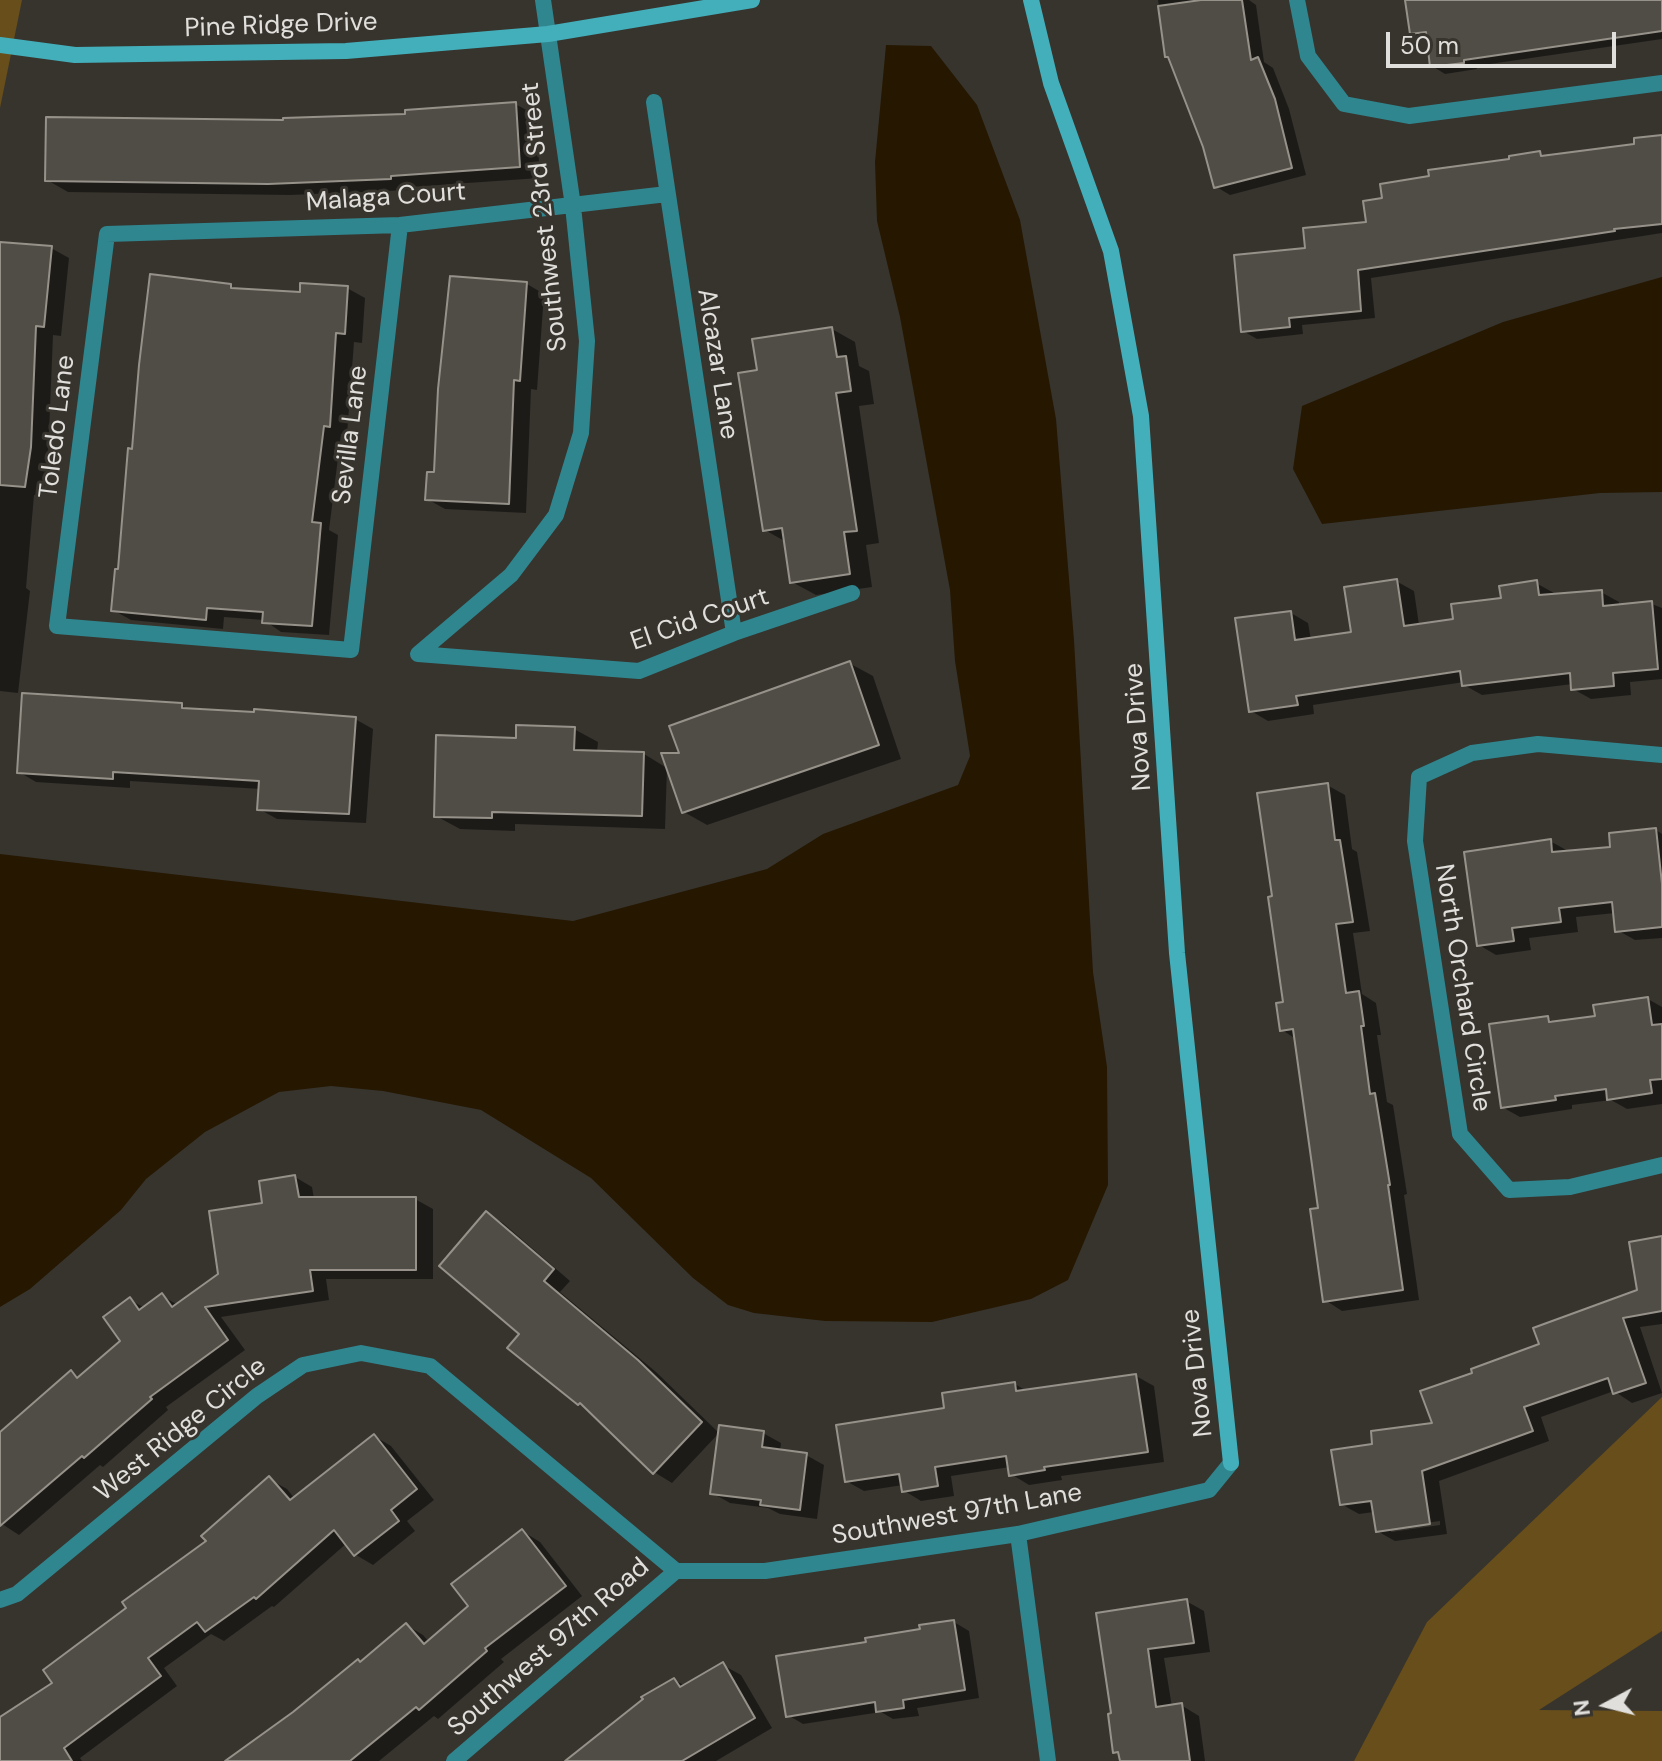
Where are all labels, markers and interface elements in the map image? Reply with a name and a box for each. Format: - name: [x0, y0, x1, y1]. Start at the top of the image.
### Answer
- street label: Pine Ridge Drive: [184, 7, 378, 45]
- scale bar: [1390, 16, 1620, 66]
- text: 50 m: [1400, 30, 1459, 61]
- street label: Southwest 23rd Street: [515, 81, 575, 353]
- street label: Malaga Court: [305, 177, 467, 219]
- street label: Alcazar Lane: [690, 286, 744, 442]
- street label: Toledo Lane: [34, 353, 82, 501]
- street label: Sevilla Lane: [327, 364, 375, 506]
- street label: El Cid Court: [627, 582, 773, 658]
- street label: Nova Drive: [1119, 662, 1159, 792]
- street label: North Orchard Circle: [1427, 862, 1497, 1114]
- street label: Nova Drive: [1176, 1308, 1220, 1438]
- street label: West Ridge Circle: [89, 1351, 273, 1509]
- street label: Southwest 97th Lane: [830, 1478, 1084, 1552]
- street label: Southwest 97th Road: [442, 1552, 656, 1744]
- north arrow: [1566, 1665, 1646, 1745]
- text: N: [1566, 1698, 1597, 1718]

